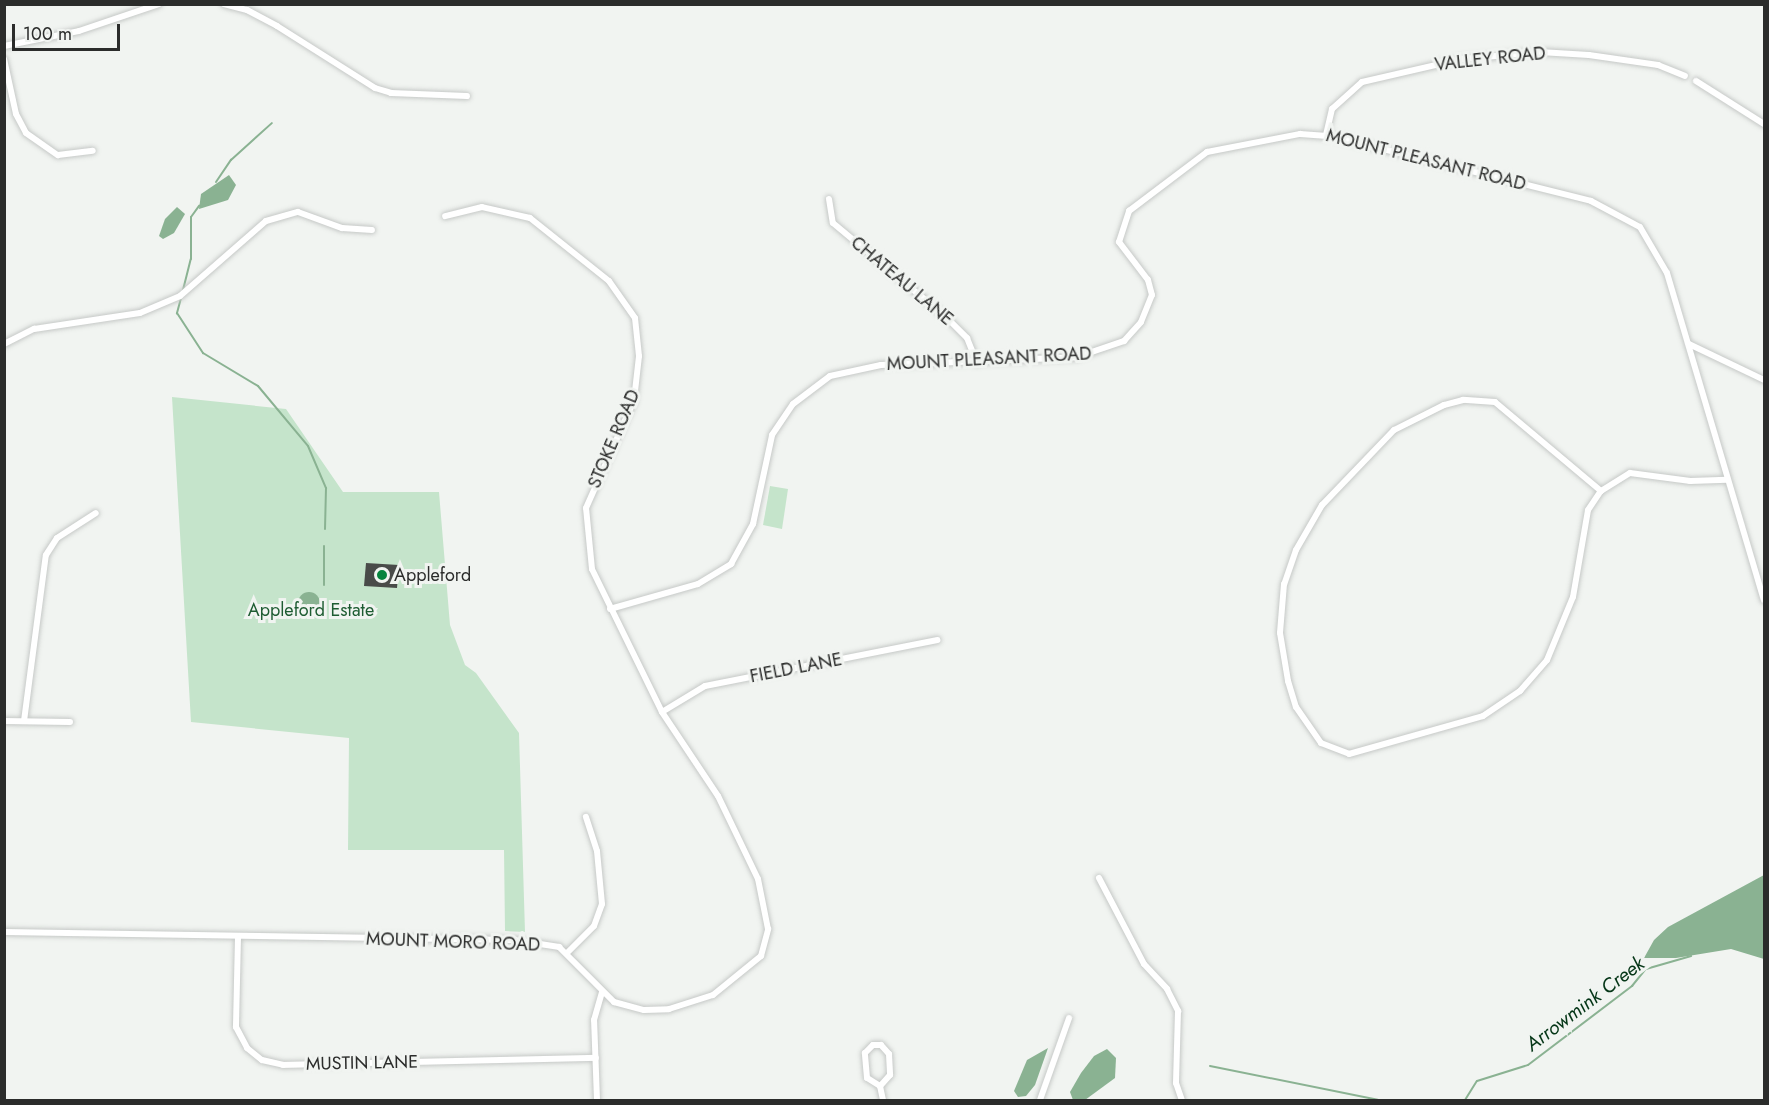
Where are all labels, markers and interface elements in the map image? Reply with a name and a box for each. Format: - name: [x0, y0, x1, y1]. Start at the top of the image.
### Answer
- scale bar: [15, 12, 123, 50]
- text: 100 m: [23, 21, 72, 47]
- street label: VALLEY ROAD: [1433, 42, 1547, 76]
- street label: MOUNT PLEASANT ROAD: [1324, 125, 1528, 195]
- street label: CHATEAU LANE: [846, 232, 958, 330]
- street label: MOUNT PLEASANT ROAD: [886, 343, 1092, 375]
- street label: STOKE ROAD: [584, 386, 644, 492]
- place label: Appleford: [394, 564, 471, 586]
- marker: Appleford: [375, 568, 389, 582]
- park label: Appleford Estate: [248, 599, 374, 621]
- street label: FIELD LANE: [748, 648, 844, 688]
- street label: MOUNT MORO ROAD: [366, 928, 540, 956]
- water label: Arrowmink Creek: [1521, 952, 1649, 1056]
- street label: MUSTIN LANE: [306, 1051, 418, 1075]

